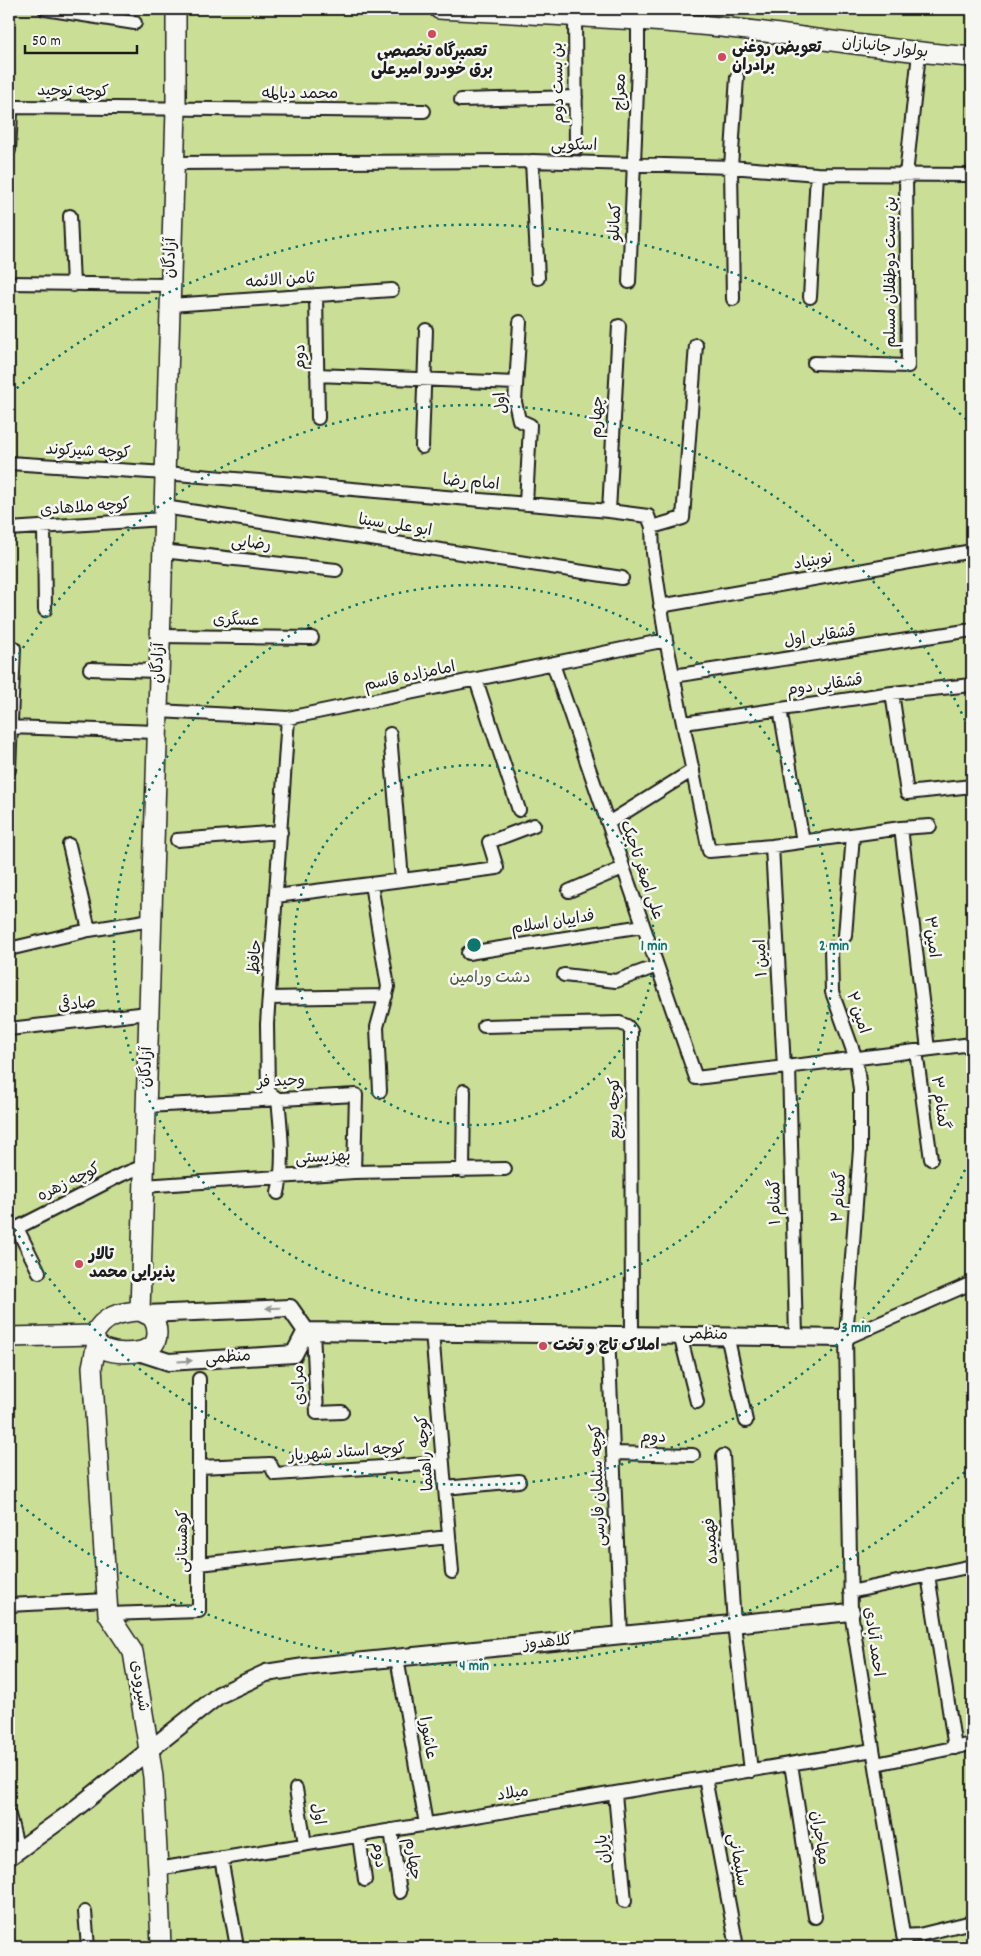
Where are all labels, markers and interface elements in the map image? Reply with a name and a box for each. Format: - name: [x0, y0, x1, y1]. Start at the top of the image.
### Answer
- scale bar: [25, 22, 138, 54]
- marker: تعمیرگاه تخصصی برق خودرو امیرعلی: [426, 28, 438, 40]
- text: 50 m: [32, 31, 61, 53]
- street label: بولوار جانبازان: [840, 31, 930, 65]
- place label: تعویض روغنی برادران: [732, 37, 823, 78]
- place label: تعمیرگاه تخصصی برق خودرو امیرعلی: [371, 41, 493, 82]
- street label: بن بست دوم: [547, 42, 571, 124]
- marker: تعویض روغنی برادران: [716, 51, 728, 63]
- street label: معراج: [609, 73, 633, 111]
- street label: کوچه توحید: [37, 80, 109, 104]
- street label: محمد دیالمه: [262, 83, 338, 106]
- street label: اسکویی: [551, 134, 597, 158]
- street label: بن بست دوطفلان مسلم: [880, 196, 903, 348]
- street label: کمانلو: [603, 202, 628, 243]
- street label: آزادگان: [159, 236, 183, 279]
- street label: ثامن الائمه: [244, 267, 317, 295]
- street label: دوم: [289, 344, 313, 370]
- street label: اول: [489, 391, 515, 415]
- street label: چهارم: [585, 395, 611, 439]
- street label: کوچه شیرکوند: [45, 438, 131, 466]
- street label: امام رضا: [442, 469, 500, 497]
- street label: کوچه ملاهادی: [39, 493, 131, 523]
- street label: ابو علی سینا: [356, 509, 434, 543]
- street label: رضایی: [230, 530, 272, 558]
- street label: نوبنیاد: [792, 547, 834, 577]
- street label: عسگری: [213, 609, 259, 633]
- street label: قشقایی اول: [782, 620, 858, 654]
- street label: آزادگان: [147, 641, 171, 684]
- street label: امامزاده قاسم: [362, 656, 458, 698]
- street label: قشقایی دوم: [785, 669, 865, 703]
- street label: علی اصغر تاجیک: [613, 817, 669, 923]
- street label: فداییان اسلام: [510, 905, 596, 941]
- street label: امین۳: [917, 915, 945, 959]
- centre of rings: [465, 936, 483, 954]
- text: 1 min: [641, 936, 667, 958]
- text: 2 min: [819, 936, 849, 958]
- street label: امین ۱: [750, 938, 774, 978]
- street label: حافظ: [243, 939, 269, 975]
- park label: دشت ورامین: [449, 967, 531, 990]
- street label: امین ۲: [839, 989, 875, 1037]
- street label: صادقی: [57, 991, 97, 1018]
- street label: آزادگان: [135, 1045, 159, 1088]
- street label: وحید فر: [255, 1069, 305, 1095]
- street label: گمنام ۳: [924, 1075, 954, 1131]
- street label: کوچه ربیع: [604, 1077, 627, 1139]
- street label: بهزیستی: [295, 1145, 351, 1171]
- street label: کوچه زهره: [34, 1158, 105, 1208]
- street label: گمنام ۲: [827, 1170, 853, 1223]
- street label: گمنام ۱: [764, 1179, 788, 1225]
- place label: تالار پذیرایی محمد: [87, 1244, 175, 1285]
- marker: تالار پذیرایی محمد: [73, 1258, 85, 1270]
- one-way arrow: [265, 1305, 281, 1313]
- text: 3 min: [841, 1318, 871, 1340]
- street label: منظمی: [682, 1323, 728, 1347]
- place label: املاک تاج و تخت: [553, 1335, 660, 1358]
- marker: املاک تاج و تخت: [537, 1340, 549, 1352]
- street label: منظمی: [204, 1345, 252, 1371]
- one-way arrow: [177, 1357, 193, 1365]
- street label: مرادی: [287, 1364, 313, 1406]
- street label: کوچه راهنما: [411, 1414, 441, 1492]
- street label: کوچه سلمان فارسی: [585, 1423, 613, 1547]
- street label: دوم: [640, 1426, 666, 1450]
- street label: کوچه استاد شهریار: [286, 1437, 406, 1469]
- street label: کوهستانی: [172, 1509, 195, 1573]
- street label: فهمیده: [699, 1517, 725, 1565]
- street label: احمد آبادی: [857, 1606, 889, 1678]
- street label: کلاهدوز: [520, 1629, 574, 1657]
- text: 4 min: [459, 1656, 489, 1678]
- street label: شیرودی: [124, 1659, 154, 1713]
- street label: عاشورا: [412, 1715, 442, 1761]
- street label: میلاد: [495, 1780, 531, 1808]
- street label: اول: [304, 1801, 330, 1827]
- street label: مهاجران: [803, 1809, 835, 1867]
- street label: سلیمانی: [721, 1831, 753, 1889]
- street label: یاران: [591, 1833, 617, 1865]
- street label: چهارم: [398, 1836, 426, 1882]
- street label: دوم: [365, 1841, 391, 1869]

